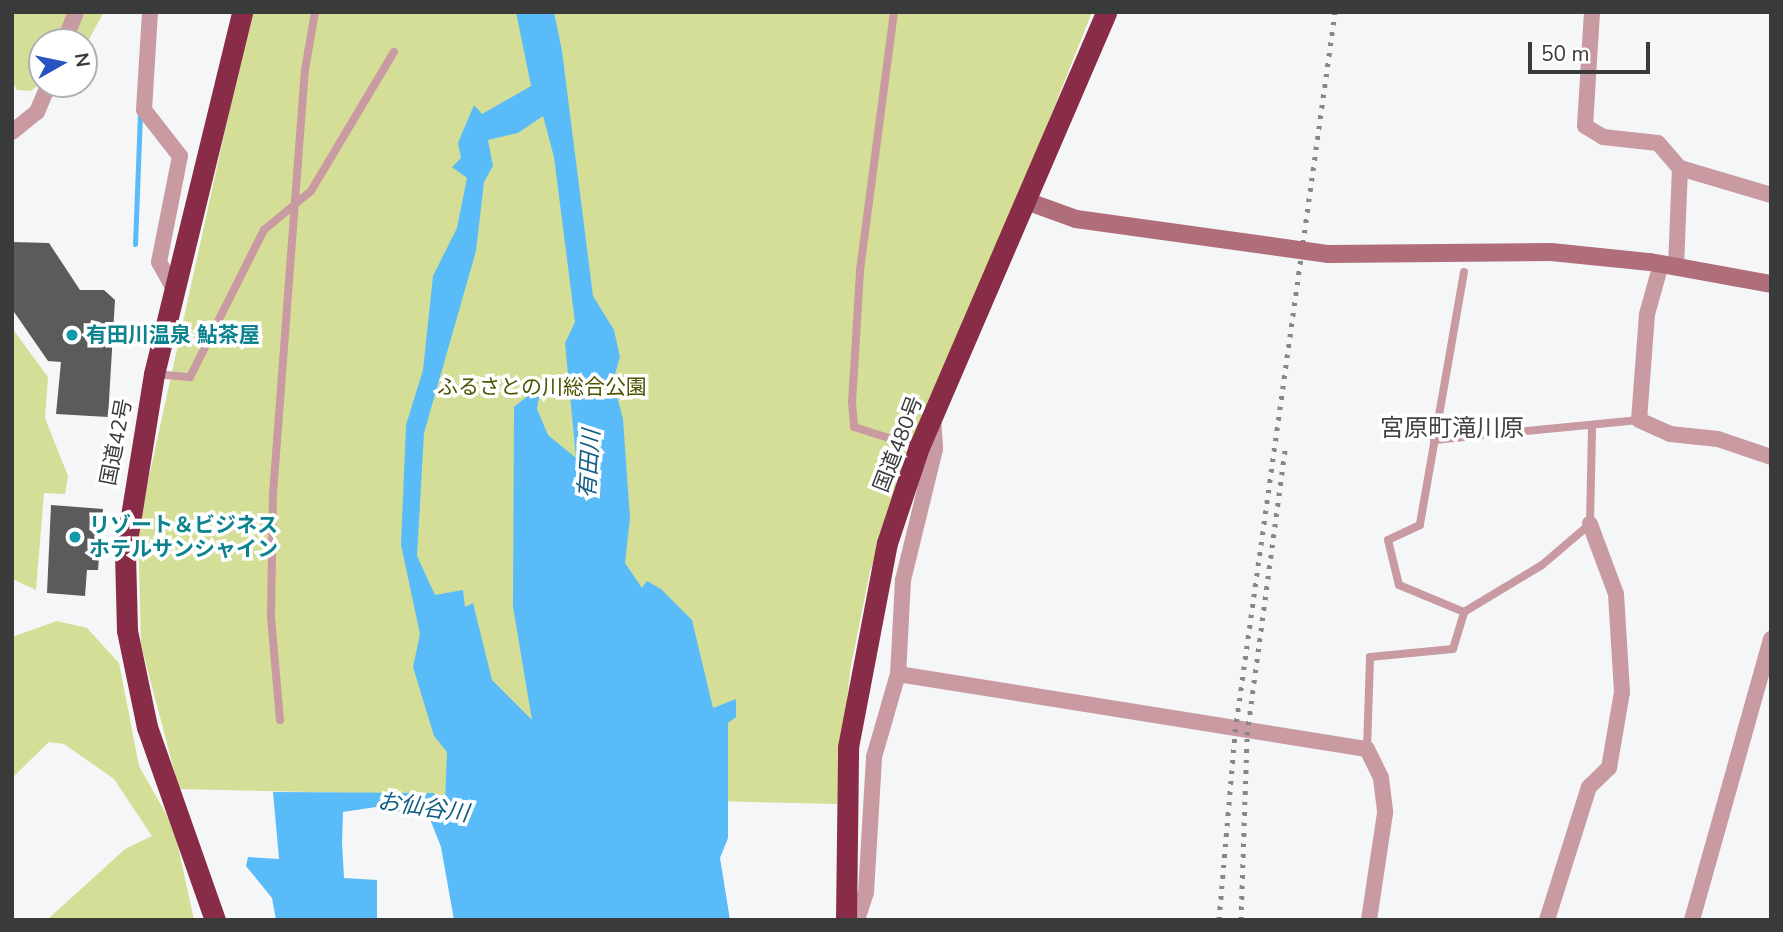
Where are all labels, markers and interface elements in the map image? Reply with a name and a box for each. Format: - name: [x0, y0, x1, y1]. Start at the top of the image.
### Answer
- north arrow: [28, 28, 98, 98]
- scale bar: [1531, 28, 1654, 72]
- text: 50 m: [1541, 40, 1590, 68]
- text: N: [68, 51, 96, 69]
- place label: 有田川温泉 鮎茶屋: [86, 322, 260, 348]
- marker: 有田川温泉 鮎茶屋: [64, 327, 80, 343]
- park label: ふるさとの川総合公園: [437, 374, 647, 400]
- street label: 国道480号: [868, 392, 928, 496]
- street label: 国道42号: [95, 396, 137, 488]
- district label: 宮原町滝川原: [1380, 415, 1524, 443]
- water label: 有田川: [574, 429, 606, 499]
- place label: リゾート＆ビジネス ホテルサンシャイン: [89, 512, 278, 562]
- marker: リゾート＆ビジネス ホテルサンシャイン: [67, 529, 83, 545]
- water label: お仙谷川: [376, 788, 470, 828]

